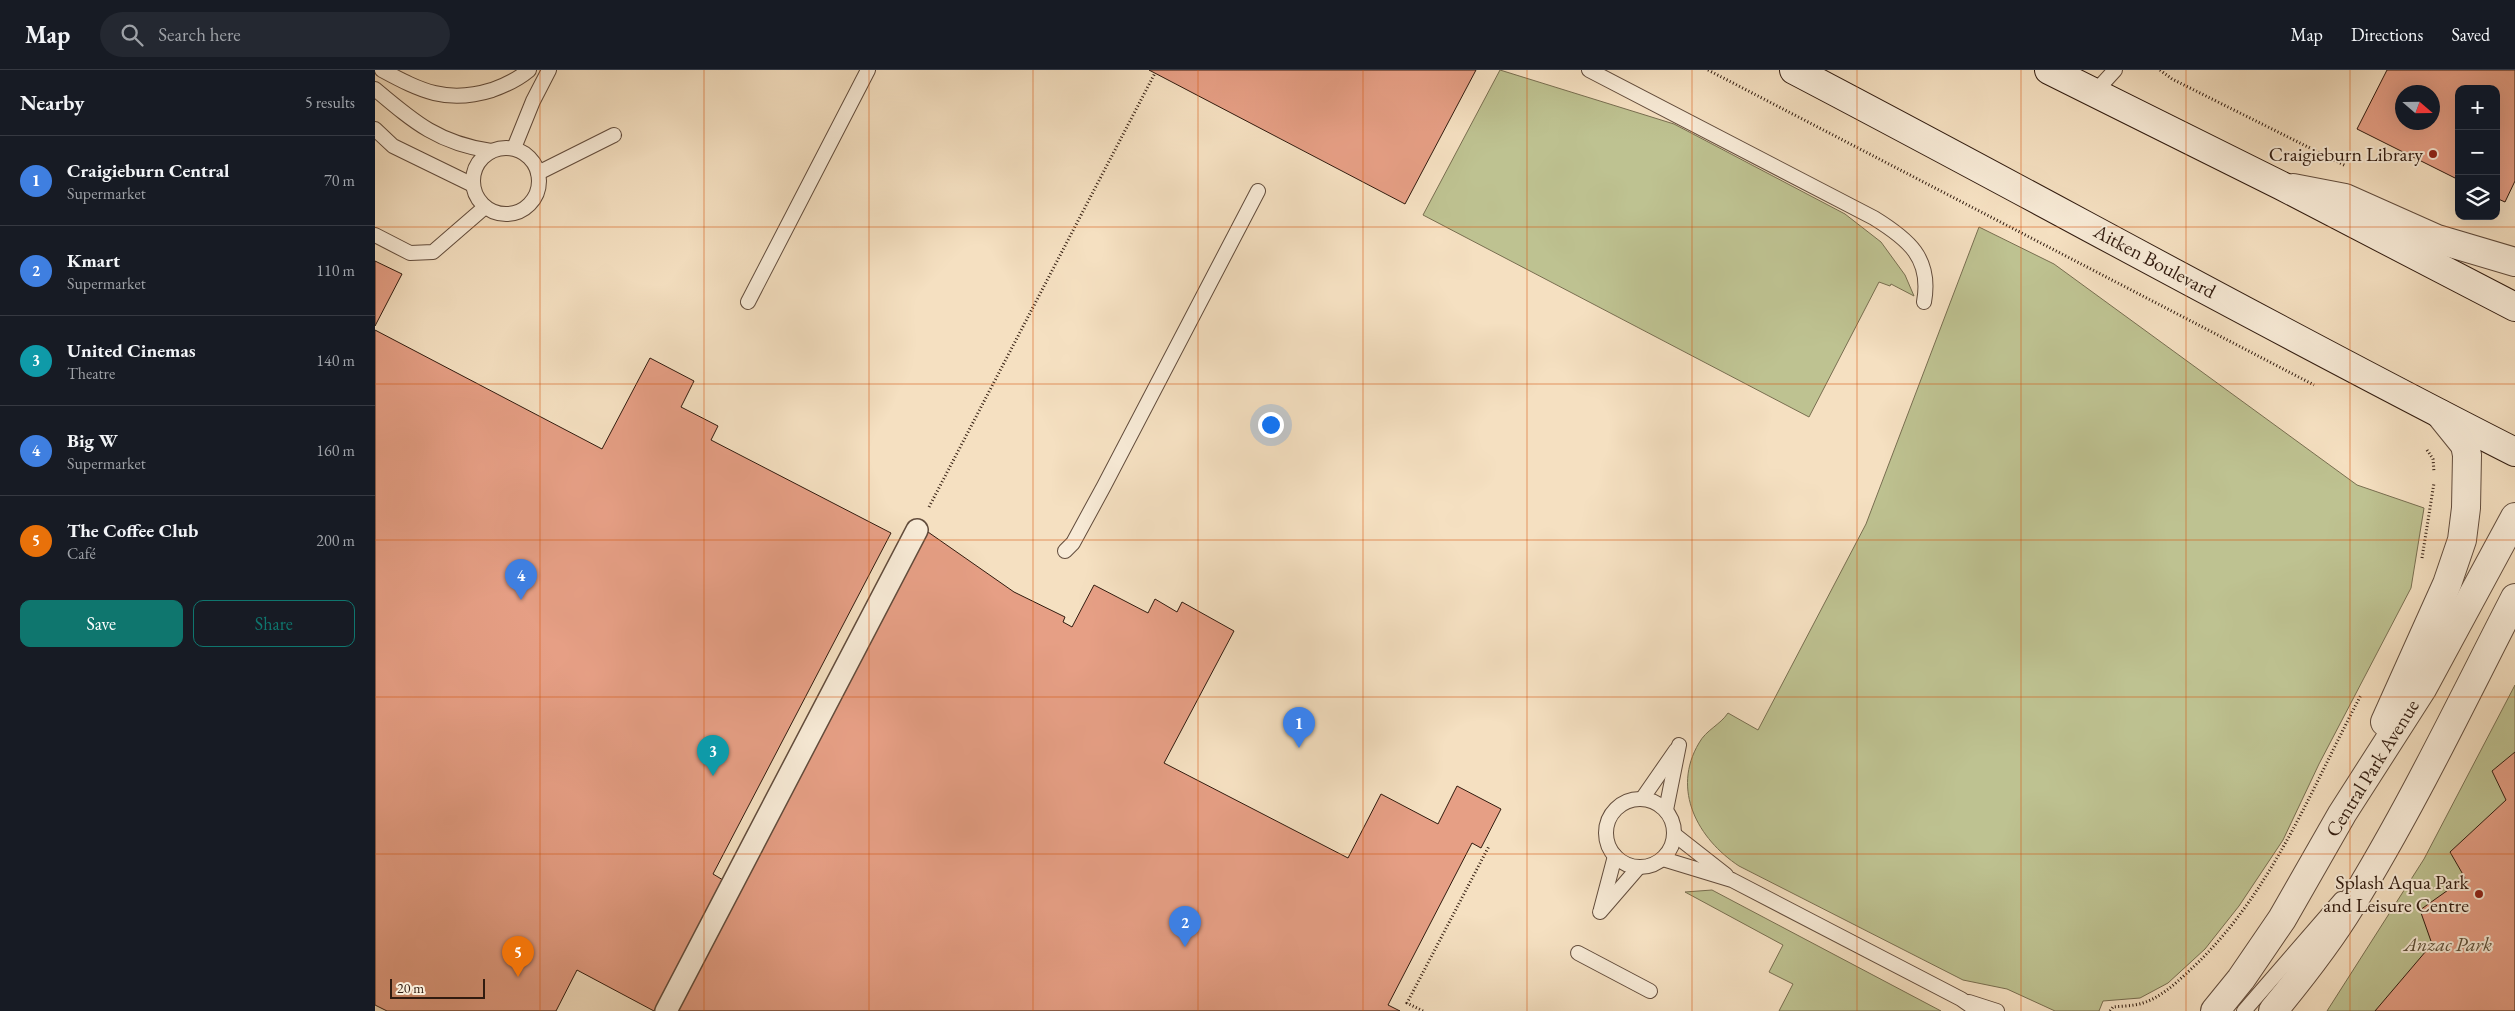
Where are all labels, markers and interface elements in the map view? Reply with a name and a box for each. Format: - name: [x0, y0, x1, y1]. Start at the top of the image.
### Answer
- search box: [100, 12, 450, 57]
- text: Map: [25, 19, 70, 50]
- icon: search: [118, 21, 146, 49]
- text: Search here: [158, 22, 241, 47]
- text: Map: [2291, 23, 2323, 46]
- text: Directions: [2351, 23, 2423, 46]
- text: Saved: [2451, 23, 2490, 46]
- north arrow: [2395, 85, 2440, 130]
- map controls: [2455, 85, 2500, 220]
- button: +: [2455, 85, 2500, 130]
- text: Nearby: [20, 89, 84, 116]
- text: 5 results: [305, 92, 355, 113]
- button: −: [2455, 130, 2500, 175]
- place label: Craigieburn Library: [2269, 141, 2423, 167]
- marker: Craigieburn Library: [2427, 148, 2439, 160]
- text: Craigieburn Central: [67, 158, 230, 183]
- text: 1: [32, 170, 40, 191]
- text: 70 m: [324, 170, 355, 191]
- button: layers: [2455, 175, 2500, 220]
- text: Supermarket: [67, 183, 146, 204]
- street label: Aitken Boulevard: [2089, 217, 2221, 305]
- text: Kmart: [67, 248, 120, 273]
- text: 2: [32, 260, 40, 281]
- text: 110 m: [316, 260, 355, 281]
- text: Supermarket: [67, 273, 146, 294]
- text: United Cinemas: [67, 338, 196, 363]
- text: 3: [32, 350, 40, 371]
- text: 140 m: [316, 350, 355, 371]
- text: Theatre: [67, 363, 115, 384]
- your location: [1258, 412, 1284, 438]
- text: Big W: [67, 428, 118, 453]
- text: 4: [32, 440, 40, 461]
- text: 160 m: [316, 440, 355, 461]
- text: Supermarket: [67, 453, 146, 474]
- text: The Coffee Club: [67, 518, 198, 543]
- text: 5: [32, 530, 40, 551]
- text: 200 m: [316, 530, 355, 551]
- text: Café: [67, 543, 96, 564]
- pin: 4: [505, 559, 537, 600]
- button: Save: [20, 600, 183, 647]
- button: Share: [193, 600, 355, 647]
- street label: Central Park Avenue: [2319, 694, 2425, 842]
- pin: 1: [1283, 707, 1315, 748]
- pin: 3: [697, 735, 729, 776]
- place label: Splash Aqua Park and Leisure Centre: [2323, 869, 2470, 918]
- marker: Splash Aqua Park and Leisure Centre: [2473, 888, 2485, 900]
- pin: 2: [1169, 906, 1201, 947]
- park label: Anzac Park: [2402, 931, 2492, 957]
- pin: 5: [502, 936, 534, 977]
- scale bar: [390, 976, 485, 999]
- text: 20 m: [397, 979, 424, 997]

